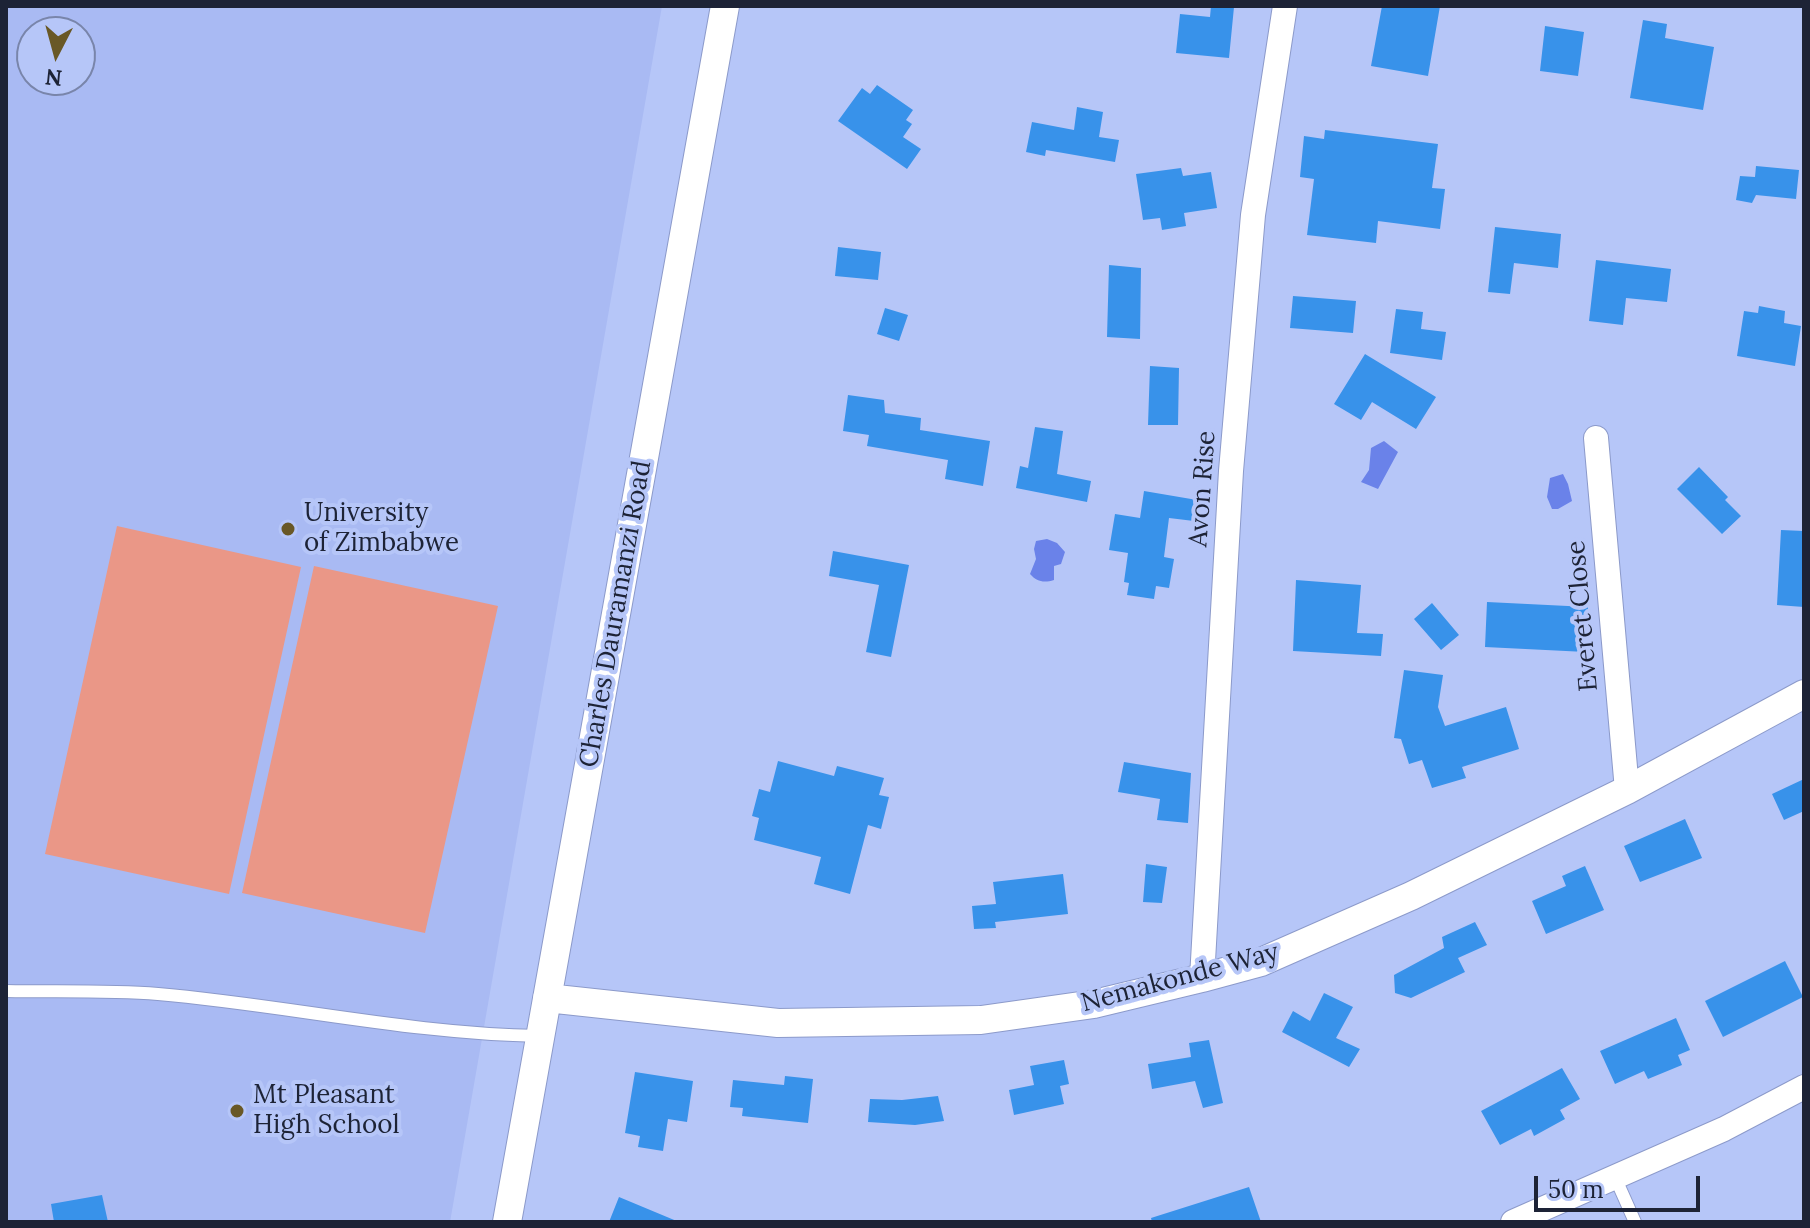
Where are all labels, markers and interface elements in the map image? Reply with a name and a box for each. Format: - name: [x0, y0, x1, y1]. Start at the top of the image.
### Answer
- north arrow: [16, 16, 96, 96]
- text: N: [44, 63, 64, 93]
- street label: Avon Rise: [1183, 430, 1223, 548]
- street label: Charles Dauramanzi Road: [574, 458, 658, 770]
- place label: University of Zimbabwe: [304, 498, 459, 560]
- marker: University of Zimbabwe: [279, 520, 297, 538]
- street label: Everet Close: [1561, 539, 1605, 693]
- street label: Nemakonde Way: [1078, 937, 1282, 1019]
- place label: Mt Pleasant High School: [253, 1080, 399, 1142]
- marker: Mt Pleasant High School: [228, 1102, 246, 1120]
- scale bar: [1538, 1160, 1704, 1210]
- text: 50 m: [1548, 1174, 1604, 1205]

